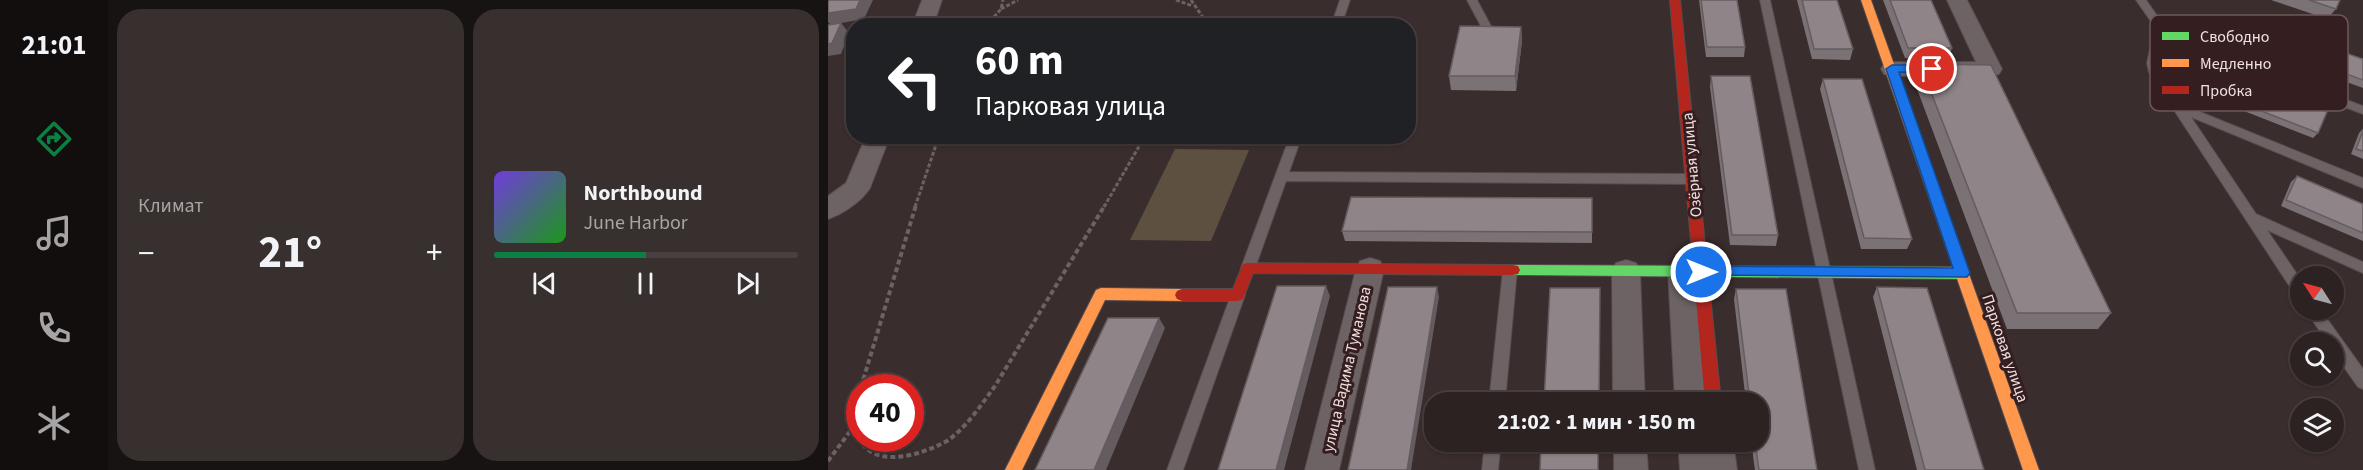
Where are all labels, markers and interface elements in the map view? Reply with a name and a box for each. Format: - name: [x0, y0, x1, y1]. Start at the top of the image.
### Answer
- legend: [2150, 15, 2348, 111]
- text: 21:01: [21, 26, 87, 65]
- text: Свободно: [2200, 26, 2270, 48]
- text: 60 m: [975, 31, 1064, 91]
- icon: left: [876, 42, 954, 120]
- pin: [1906, 43, 1957, 94]
- icon: arrive: [1915, 52, 1948, 85]
- text: Медленно: [2200, 53, 2271, 75]
- text: Пробка: [2200, 80, 2252, 102]
- text: Парковая улица: [975, 87, 1166, 126]
- street label: Озёрная улица: [1676, 112, 1708, 218]
- icon: directions: [33, 118, 75, 160]
- text: Northbound: [584, 177, 703, 209]
- text: Климат: [138, 192, 204, 220]
- text: June Harbor: [584, 209, 688, 237]
- icon: music: [33, 212, 75, 254]
- text: 21°: [258, 221, 322, 285]
- text: −: [138, 230, 154, 277]
- text: +: [426, 230, 442, 277]
- position arrow: [1669, 240, 1733, 304]
- north arrow: [2290, 266, 2344, 320]
- map controls: [2290, 266, 2344, 452]
- icon: previous: [528, 267, 561, 300]
- icon: pause: [629, 267, 662, 300]
- icon: next: [731, 267, 764, 300]
- street label: улица Вадима Туманова: [1317, 284, 1377, 454]
- street label: Парковая улица: [1976, 291, 2034, 405]
- icon: phone: [33, 307, 75, 349]
- button: search: [2290, 332, 2344, 386]
- speed limit sign: 40: [846, 374, 924, 452]
- button: layers: [2290, 398, 2344, 452]
- icon: climate: [33, 402, 75, 444]
- text: 21:02 · 1 мин · 150 m: [1497, 406, 1696, 438]

